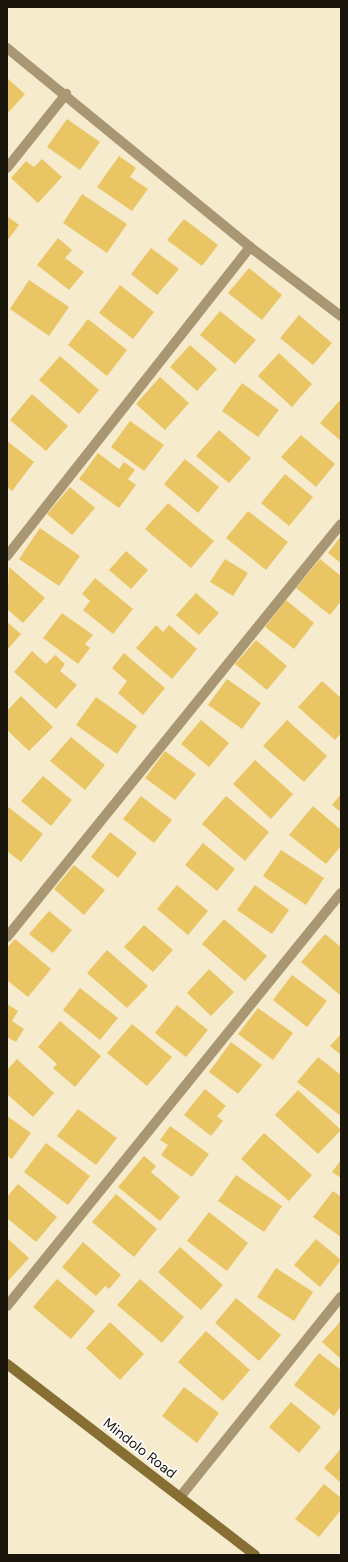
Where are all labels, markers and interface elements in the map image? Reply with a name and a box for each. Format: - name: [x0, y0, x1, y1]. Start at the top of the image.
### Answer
- street label: Mindolo Road: [100, 1414, 180, 1482]

